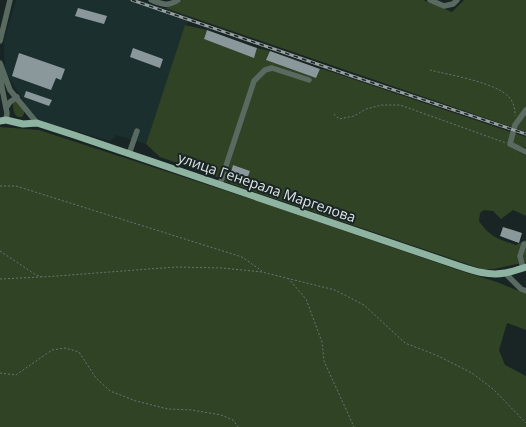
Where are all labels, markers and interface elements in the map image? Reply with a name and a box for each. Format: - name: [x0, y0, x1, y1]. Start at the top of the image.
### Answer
- street label: улица Генерала Маргелова: [176, 148, 358, 226]

